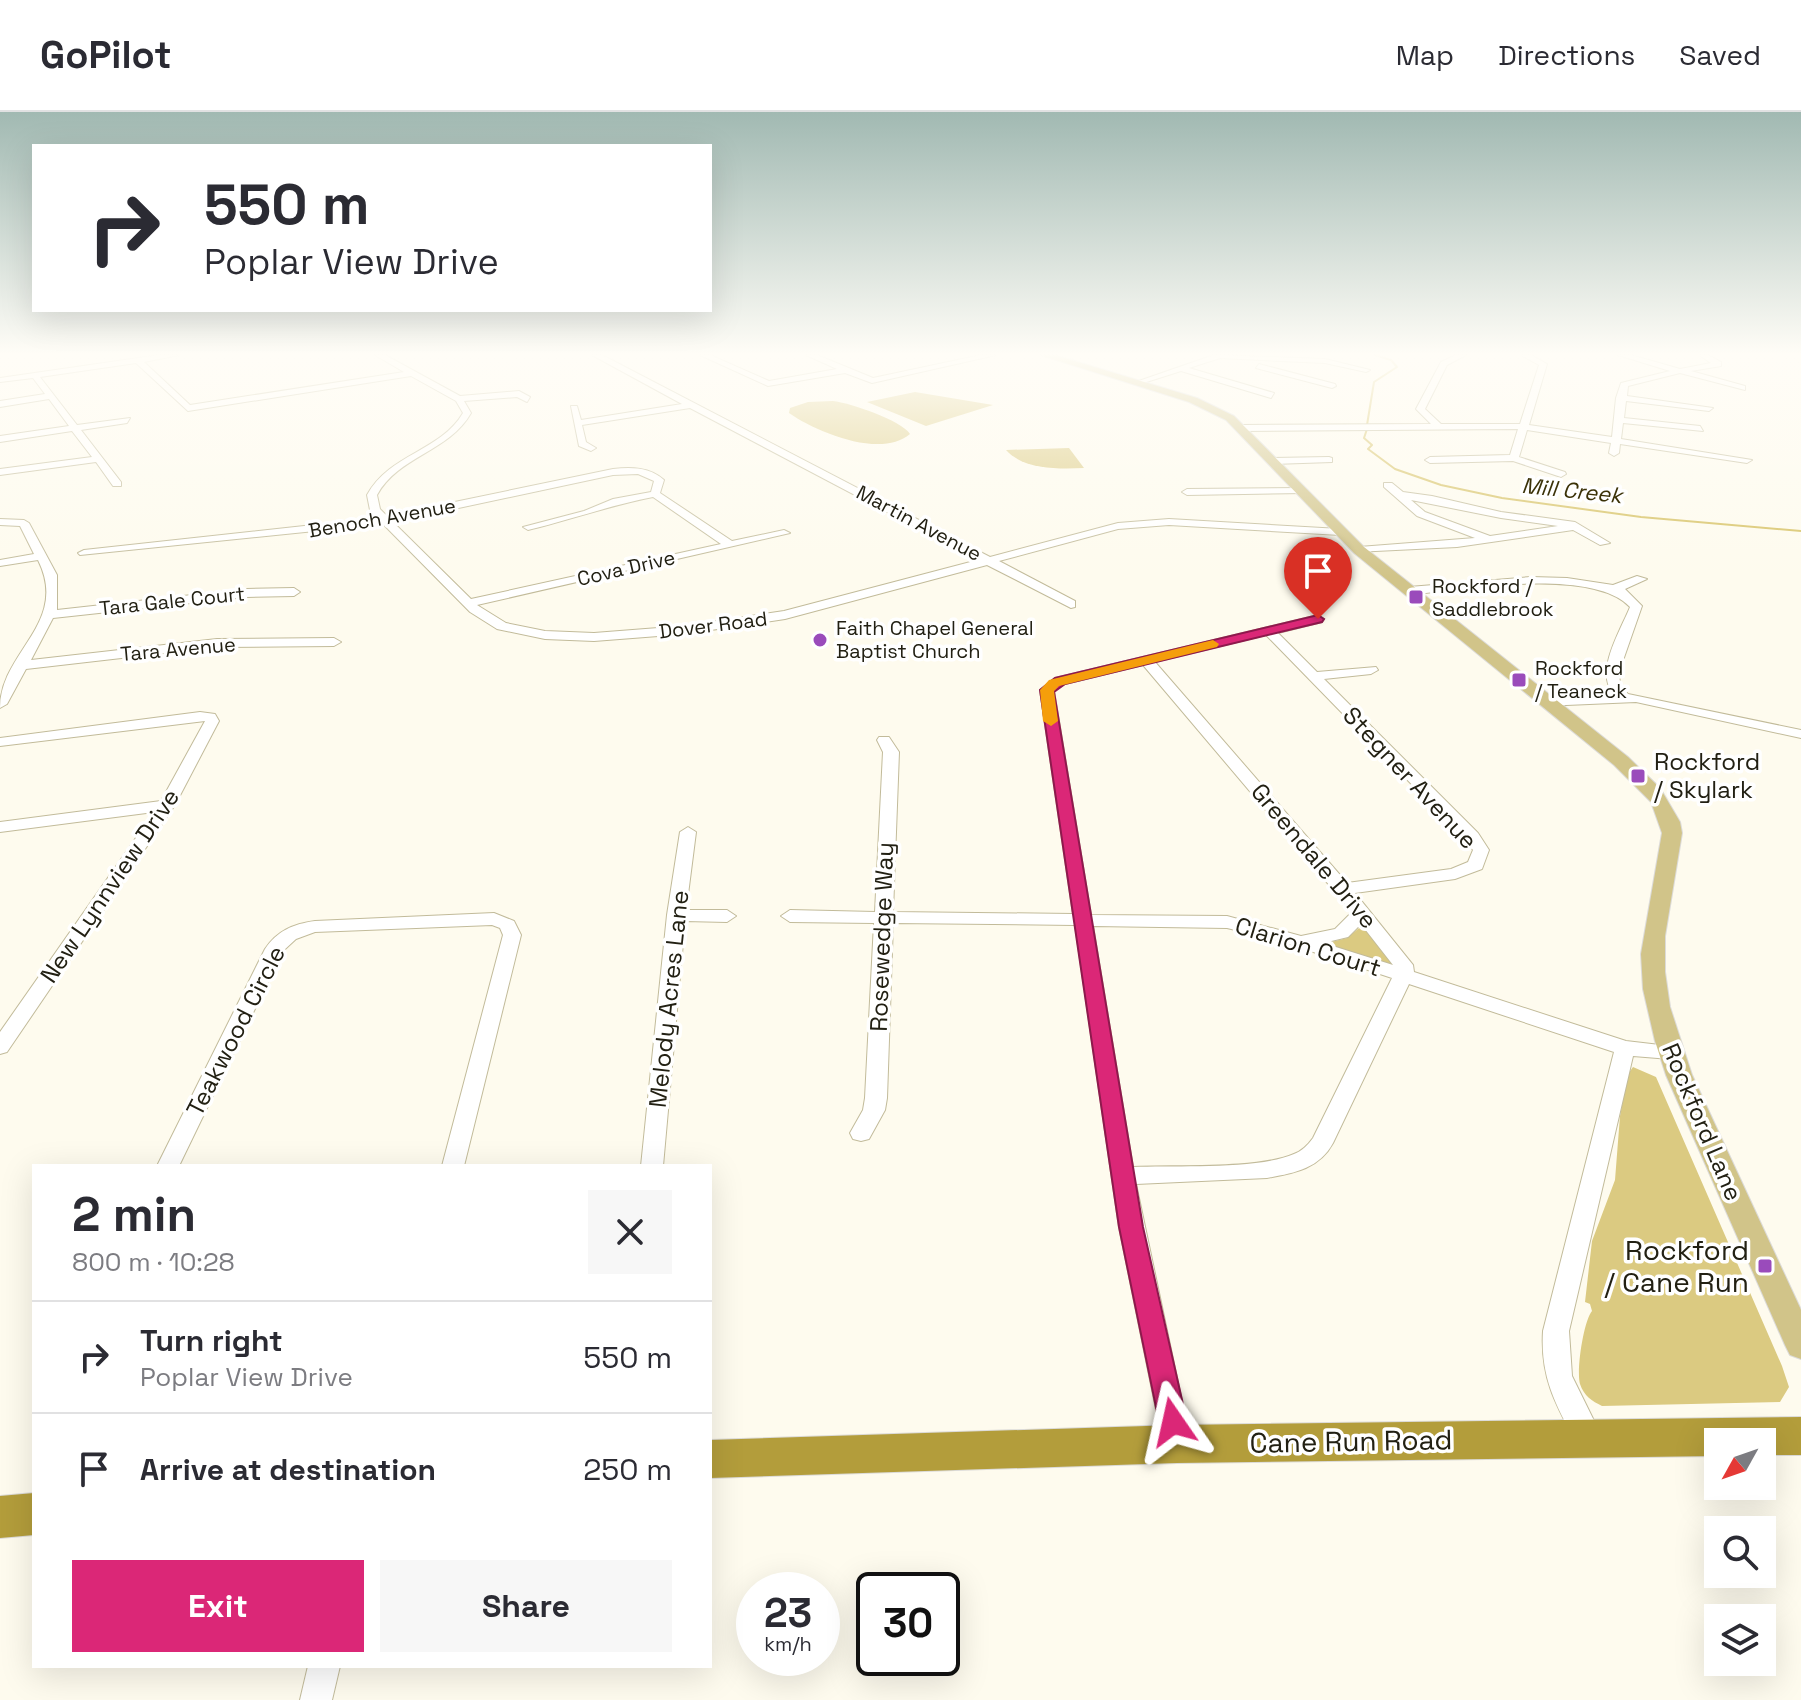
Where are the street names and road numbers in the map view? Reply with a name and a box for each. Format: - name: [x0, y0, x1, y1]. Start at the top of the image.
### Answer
- street label: Martin Avenue: [852, 479, 986, 567]
- street label: Benoch Avenue: [306, 492, 458, 544]
- street label: Cova Drive: [574, 544, 678, 592]
- street label: Tara Gale Court: [98, 580, 246, 622]
- street label: Dover Road: [657, 605, 769, 645]
- street label: Tara Avenue: [119, 631, 237, 667]
- street label: Stegner Avenue: [1336, 700, 1484, 855]
- street label: Greendale Drive: [1244, 777, 1384, 935]
- street label: New Lynnview Drive: [33, 783, 186, 989]
- street label: Rosewedge Way: [863, 842, 900, 1032]
- street label: Melody Acres Lane: [642, 889, 695, 1109]
- street label: Clarion Court: [1232, 910, 1385, 983]
- street label: Teakwood Circle: [179, 940, 292, 1121]
- street label: Rockford Lane: [1655, 1038, 1750, 1205]
- street label: Cane Run Road: [1249, 1421, 1453, 1461]

